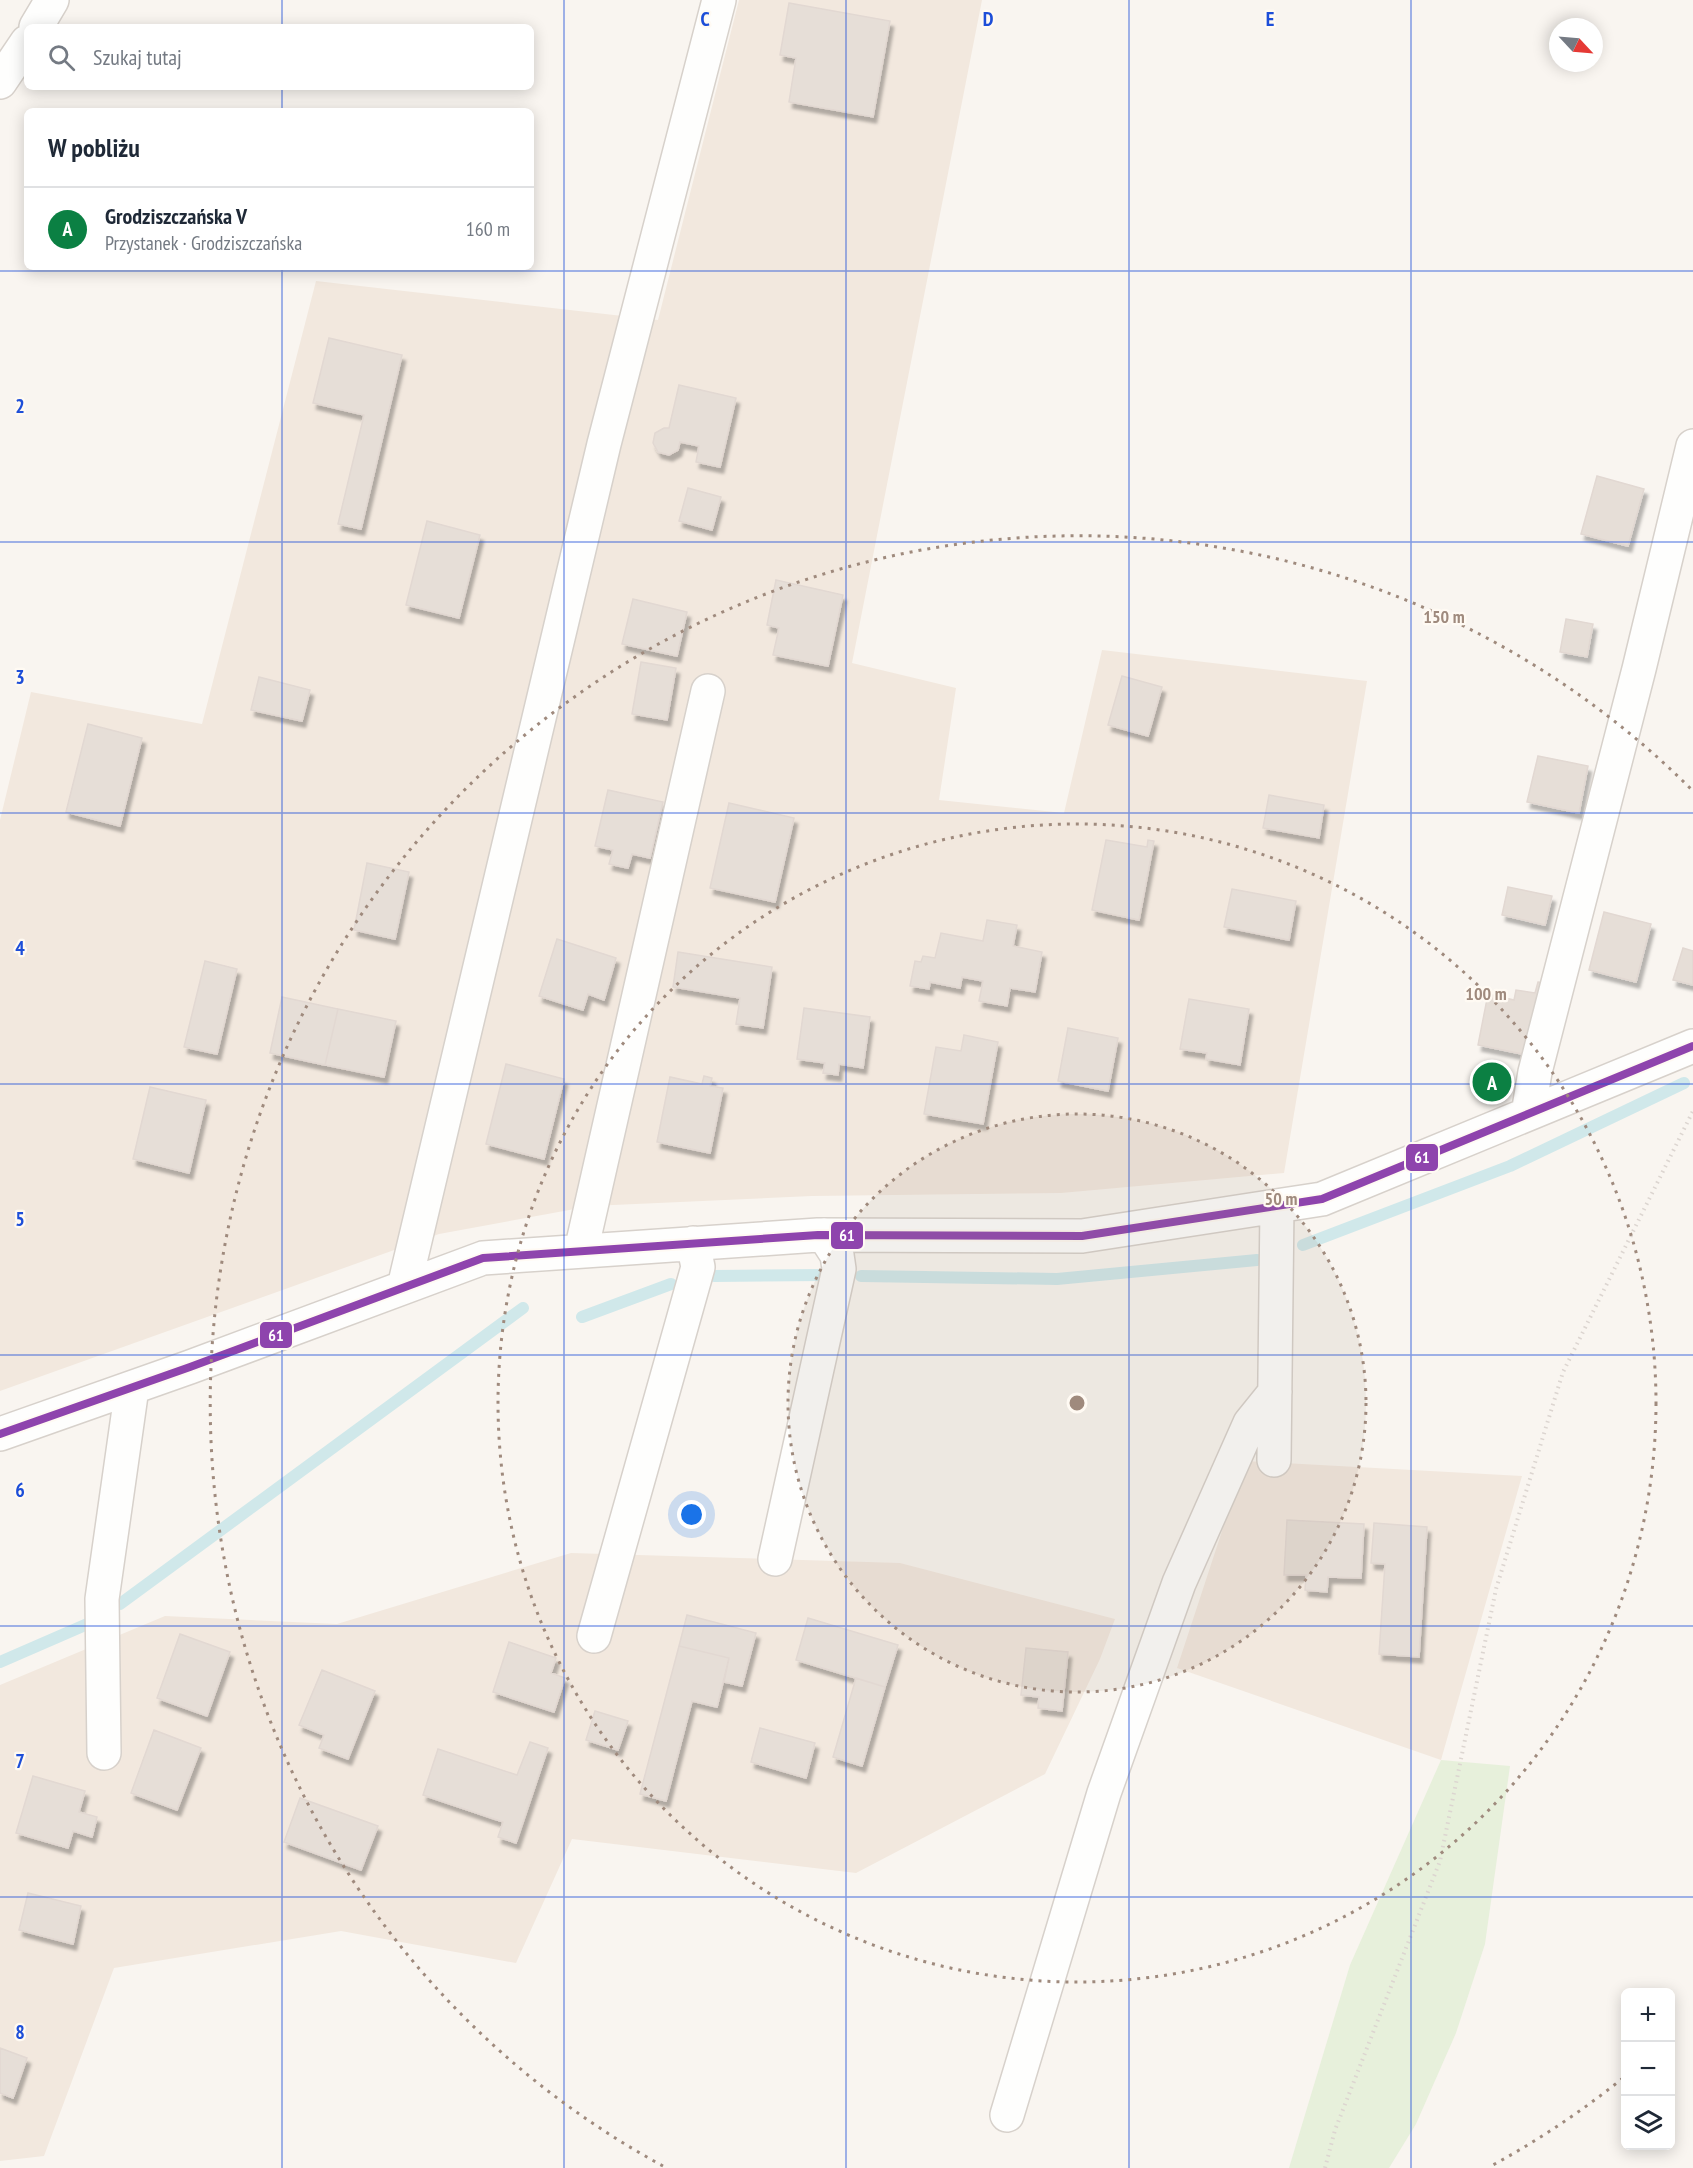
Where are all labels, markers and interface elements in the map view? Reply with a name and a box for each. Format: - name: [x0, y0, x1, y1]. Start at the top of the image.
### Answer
- text: C: [700, 6, 710, 32]
- text: D: [983, 6, 994, 32]
- text: E: [1266, 6, 1274, 32]
- north arrow: [1549, 18, 1603, 72]
- search box: [24, 24, 534, 90]
- icon: search: [45, 41, 78, 74]
- text: Szukaj tutaj: [93, 43, 182, 71]
- text: W pobliżu: [48, 131, 140, 164]
- text: Grodziszczańska V: [105, 202, 247, 230]
- text: A: [62, 216, 73, 242]
- text: 160 m: [466, 216, 510, 242]
- text: Przystanek · Grodziszczańska: [105, 230, 302, 256]
- text: 2: [15, 393, 25, 419]
- text: 150 m: [1423, 605, 1465, 628]
- text: 3: [15, 664, 25, 690]
- text: 4: [15, 935, 25, 961]
- text: 100 m: [1465, 982, 1507, 1005]
- pin: A: [1472, 1060, 1512, 1104]
- line badge: 61: [1405, 1143, 1439, 1172]
- text: 61: [1414, 1147, 1430, 1167]
- text: 50 m: [1265, 1187, 1297, 1210]
- text: 5: [15, 1206, 25, 1232]
- line badge: 61: [830, 1221, 864, 1250]
- text: 61: [839, 1225, 855, 1245]
- line badge: 61: [259, 1321, 293, 1349]
- text: 61: [268, 1325, 284, 1345]
- centre of rings: [1067, 1393, 1087, 1413]
- text: 6: [15, 1477, 25, 1503]
- your location: [677, 1500, 706, 1529]
- text: 7: [15, 1748, 25, 1774]
- map controls: [1621, 1988, 1675, 2150]
- button: +: [1621, 1988, 1675, 2042]
- text: 8: [15, 2019, 25, 2045]
- button: −: [1621, 2042, 1675, 2096]
- button: layers: [1621, 2096, 1675, 2150]

